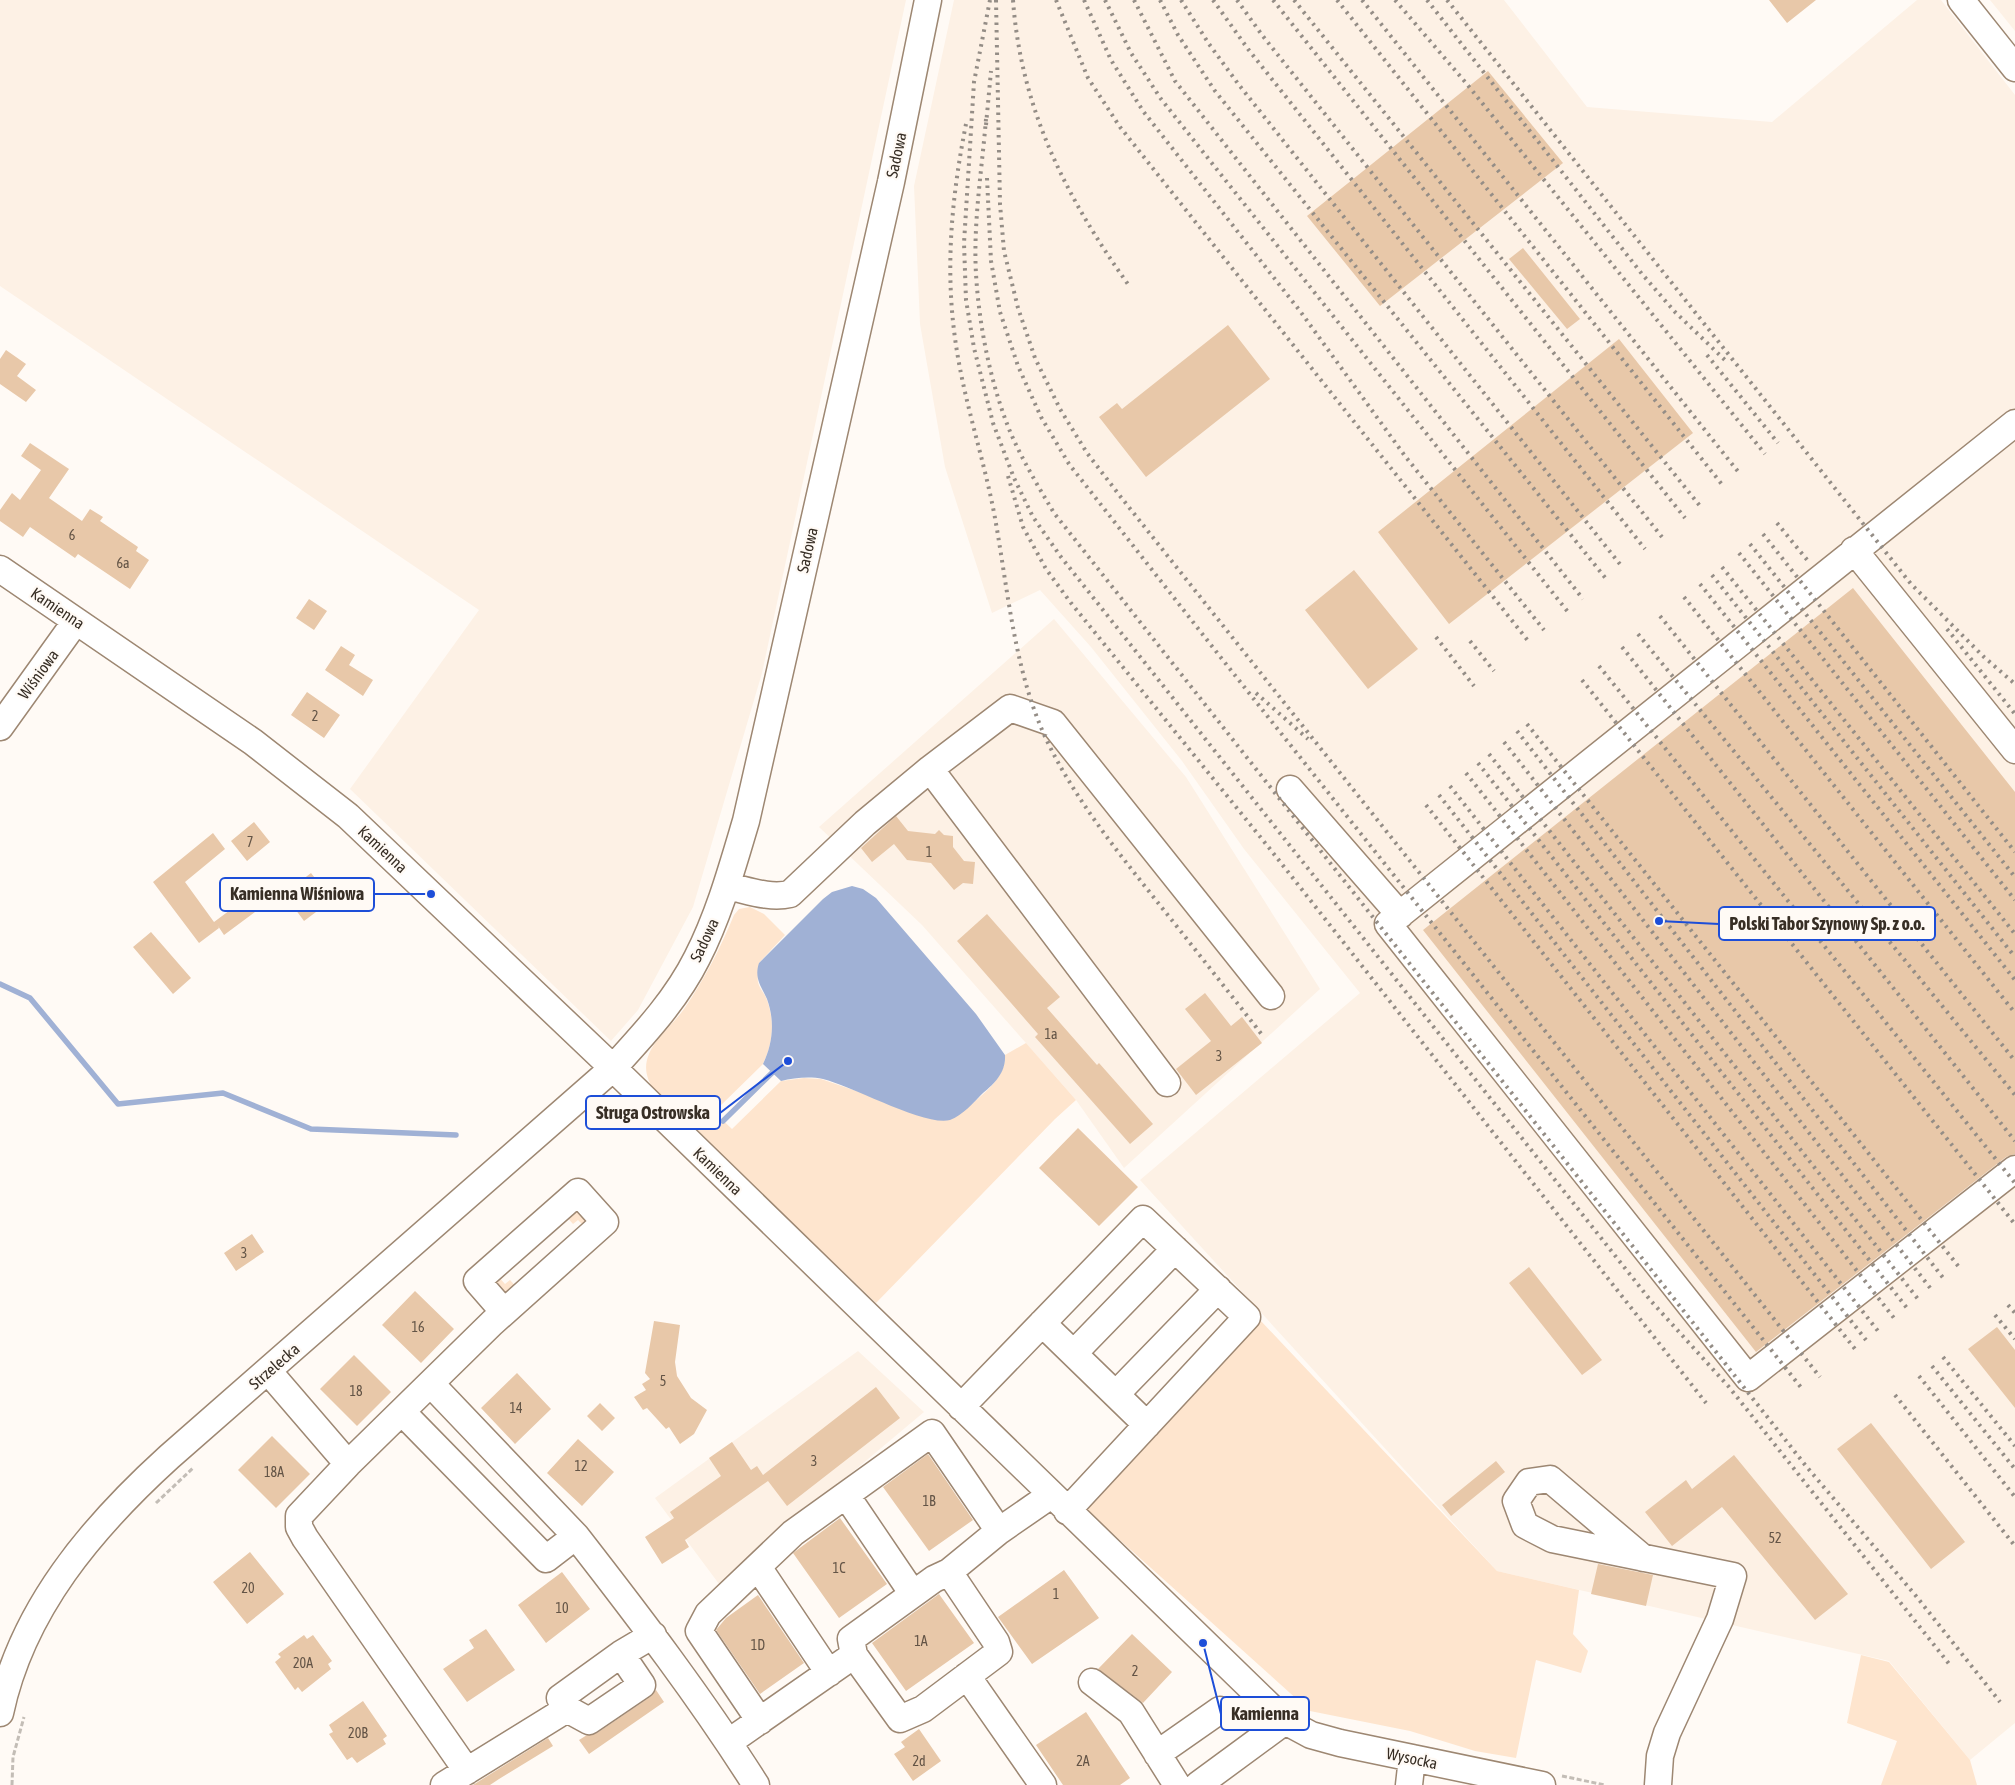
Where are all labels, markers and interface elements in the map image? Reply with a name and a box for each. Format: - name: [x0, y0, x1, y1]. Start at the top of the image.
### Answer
- street label: Sadowa: [882, 131, 910, 179]
- street label: Sadowa: [793, 526, 821, 574]
- house number: 6: [69, 527, 76, 543]
- house number: 6a: [116, 555, 130, 571]
- street label: Kamienna: [28, 584, 88, 632]
- street label: Wiśniowa: [14, 646, 62, 702]
- house number: 2: [312, 708, 318, 724]
- street label: Kamienna: [355, 822, 411, 876]
- house number: 7: [247, 834, 253, 850]
- house number: 1: [926, 844, 932, 860]
- callout: Kamienna Wiśniowa: [220, 878, 374, 911]
- text: Kamienna Wiśniowa: [230, 883, 364, 904]
- callout: Polski Tabor Szynowy Sp. z o.o.: [1719, 907, 1935, 940]
- text: Polski Tabor Szynowy Sp. z o.o.: [1729, 913, 1925, 934]
- street label: Sadowa: [686, 915, 722, 965]
- house number: 1a: [1044, 1026, 1058, 1042]
- house number: 3: [1216, 1048, 1222, 1064]
- callout: Struga Ostrowska: [586, 1096, 720, 1129]
- text: Struga Ostrowska: [596, 1102, 710, 1123]
- street label: Kamienna: [690, 1144, 746, 1198]
- house number: 3: [241, 1245, 247, 1261]
- house number: 16: [411, 1319, 425, 1335]
- street label: Strzelecka: [245, 1339, 303, 1393]
- house number: 5: [660, 1373, 666, 1389]
- house number: 18: [349, 1383, 363, 1399]
- house number: 14: [509, 1400, 523, 1416]
- house number: 3: [811, 1453, 817, 1469]
- house number: 12: [574, 1458, 588, 1474]
- house number: 18A: [264, 1464, 284, 1480]
- house number: 1B: [922, 1493, 936, 1509]
- house number: 52: [1768, 1530, 1782, 1546]
- house number: 1C: [833, 1560, 846, 1576]
- house number: 20: [241, 1580, 255, 1596]
- house number: 1: [1053, 1586, 1059, 1602]
- house number: 10: [555, 1600, 569, 1616]
- house number: 1A: [914, 1633, 928, 1649]
- house number: 1D: [751, 1637, 765, 1653]
- house number: 20A: [293, 1655, 313, 1671]
- house number: 2: [1132, 1663, 1138, 1679]
- callout: Kamienna: [1221, 1697, 1309, 1730]
- text: Kamienna: [1231, 1703, 1299, 1724]
- house number: 20B: [348, 1725, 368, 1741]
- street label: Wysocka: [1385, 1744, 1439, 1773]
- house number: 2d: [912, 1753, 926, 1769]
- house number: 2A: [1076, 1753, 1090, 1769]

